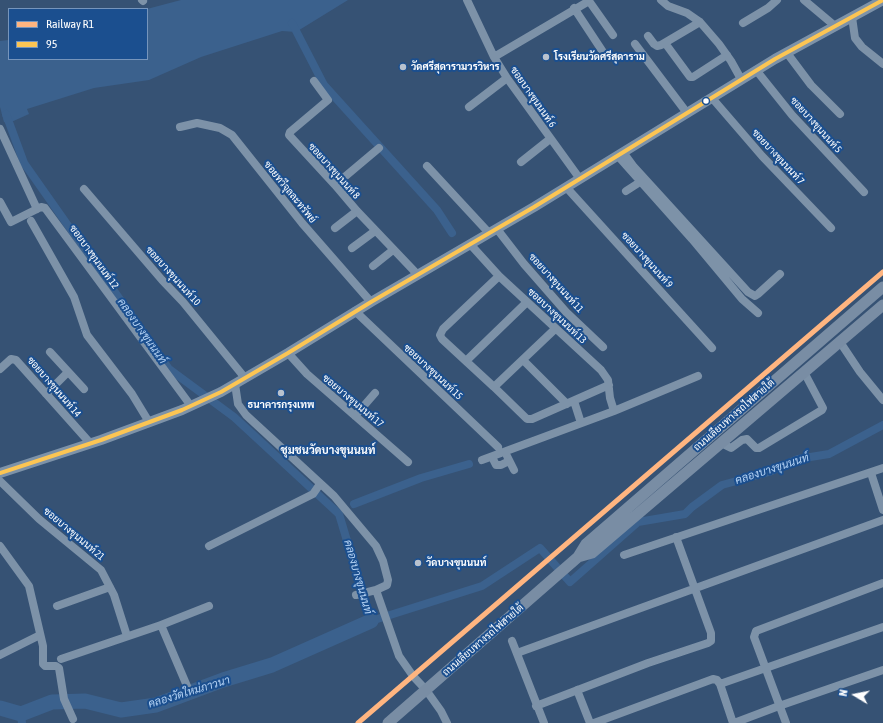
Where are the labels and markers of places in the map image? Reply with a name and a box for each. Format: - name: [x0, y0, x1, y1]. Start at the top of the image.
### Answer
- place label: โรงเรียนวัดศรีสุดาราม: [554, 51, 645, 63]
- marker: โรงเรียนวัดศรีสุดาราม: [541, 52, 551, 62]
- place label: วัดศรีสุดารามวรวิหาร: [411, 61, 500, 73]
- marker: วัดศรีสุดารามวรวิหาร: [398, 62, 408, 72]
- unlabelled marker: [701, 96, 711, 106]
- marker: ธนาคารกรุงเทพ: [276, 388, 286, 398]
- place label: ธนาคารกรุงเทพ: [248, 399, 314, 411]
- place label: วัดบางขุนนนท์: [426, 557, 487, 569]
- marker: วัดบางขุนนนท์: [413, 558, 423, 568]

